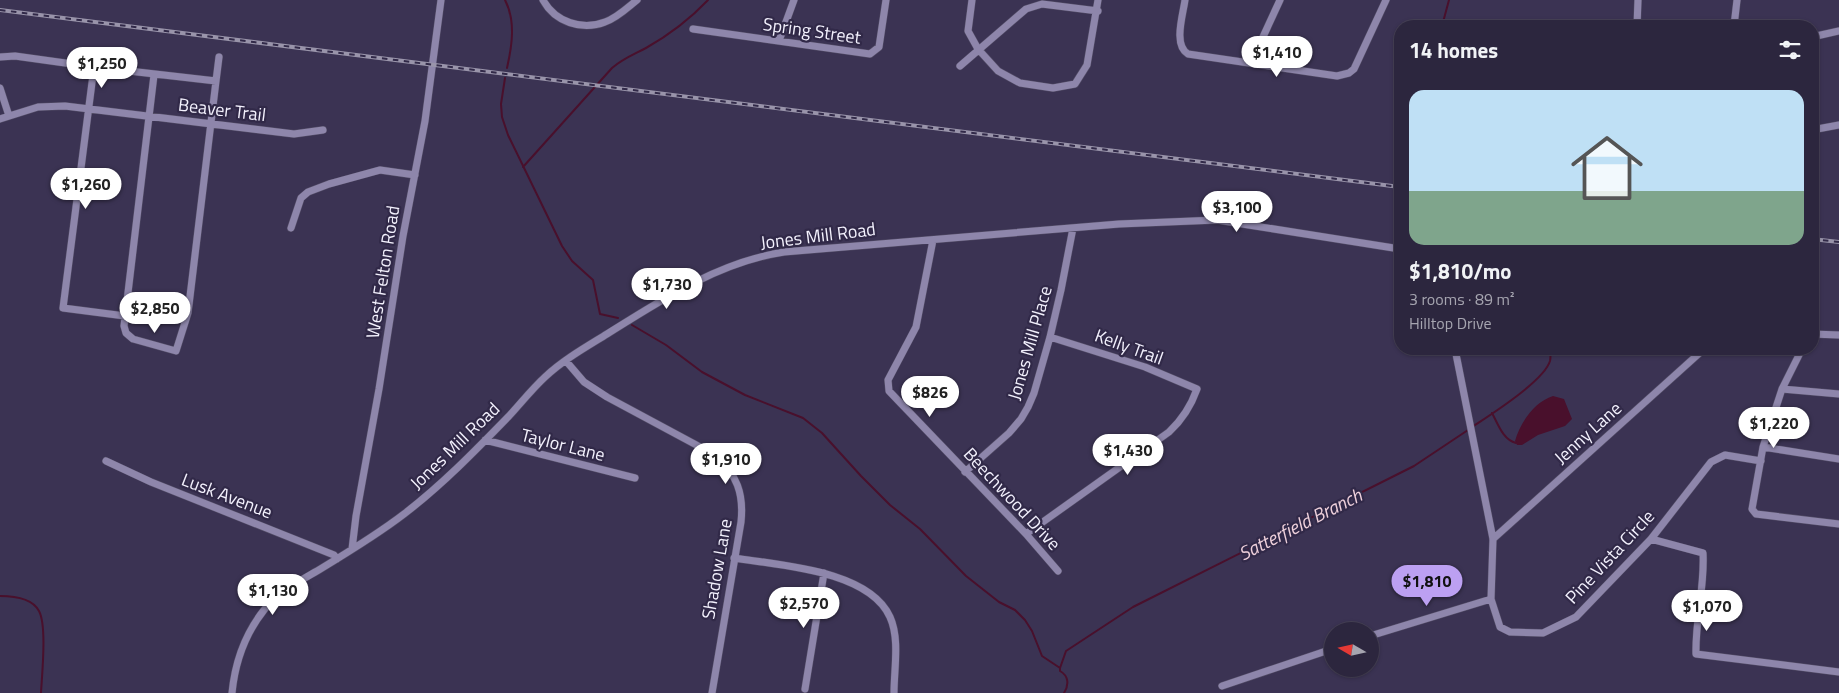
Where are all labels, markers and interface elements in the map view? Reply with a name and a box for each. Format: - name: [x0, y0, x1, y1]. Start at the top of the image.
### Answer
- street label: Spring Street: [761, 10, 863, 51]
- text: 14 homes: [1409, 34, 1498, 66]
- pin: $1,410: [1236, 36, 1318, 78]
- icon: filters: [1776, 36, 1804, 64]
- text: $1,410: [1252, 40, 1302, 64]
- pin: $1,250: [61, 46, 143, 89]
- text: $1,250: [77, 51, 127, 75]
- street label: Beaver Trail: [177, 91, 267, 128]
- icon: home: [1562, 123, 1652, 213]
- pin: $1,260: [45, 168, 127, 210]
- text: $1,260: [61, 172, 111, 196]
- pin: $3,100: [1196, 190, 1278, 233]
- text: $3,100: [1212, 195, 1262, 219]
- street label: West Felton Road: [359, 204, 406, 340]
- street label: Jones Mill Road: [759, 215, 877, 256]
- text: $1,810/mo: [1409, 255, 1511, 287]
- pin: $1,730: [626, 268, 708, 310]
- text: $1,730: [642, 272, 692, 296]
- street label: Jones Mill Place: [1000, 283, 1059, 403]
- text: 3 rooms · 89 m²: [1409, 287, 1514, 311]
- pin: $2,850: [114, 292, 196, 334]
- text: $2,850: [130, 296, 180, 320]
- text: Hilltop Drive: [1409, 311, 1492, 335]
- street label: Kelly Trail: [1091, 322, 1167, 371]
- pin: $826: [900, 376, 960, 418]
- text: $826: [912, 380, 948, 404]
- street label: Jenny Lane: [1548, 395, 1627, 470]
- street label: Jones Mill Road: [404, 396, 506, 496]
- pin: $1,220: [1733, 406, 1815, 449]
- text: $1,220: [1749, 411, 1799, 435]
- street label: Taylor Lane: [518, 421, 608, 468]
- pin: $1,430: [1087, 434, 1169, 476]
- text: $1,430: [1103, 438, 1153, 462]
- street label: Beechwood Drive: [957, 441, 1067, 556]
- pin: $1,910: [685, 442, 767, 485]
- text: $1,910: [701, 447, 751, 471]
- street label: Lusk Avenue: [178, 466, 277, 525]
- water label: Satterfield Branch: [1233, 480, 1367, 567]
- street label: Pine Vista Circle: [1559, 503, 1661, 610]
- street label: Shadow Lane: [694, 517, 739, 621]
- pin: $1,810: [1386, 564, 1468, 607]
- text: $1,810: [1402, 569, 1452, 593]
- pin: $1,130: [232, 574, 314, 616]
- text: $1,130: [248, 578, 298, 602]
- pin: $2,570: [763, 586, 845, 629]
- pin: $1,070: [1666, 590, 1748, 632]
- text: $2,570: [779, 591, 829, 615]
- text: $1,070: [1682, 594, 1732, 618]
- north arrow: [1324, 622, 1379, 678]
- map controls: [1324, 622, 1379, 677]

